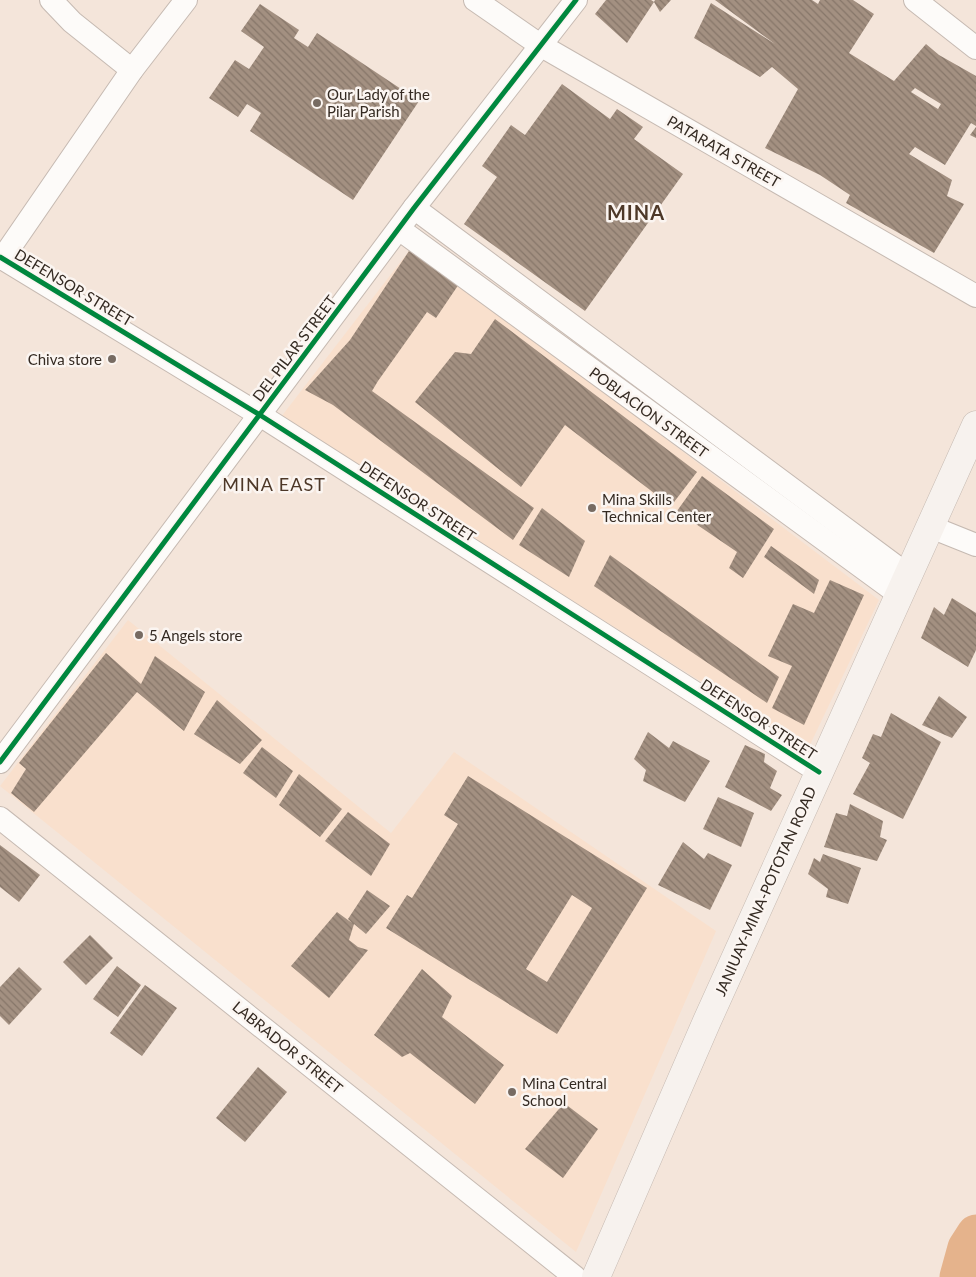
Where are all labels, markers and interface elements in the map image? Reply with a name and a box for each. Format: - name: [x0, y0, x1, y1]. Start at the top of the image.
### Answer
- place label: Our Lady of the Pilar Parish: [327, 85, 430, 120]
- marker: Our Lady of the Pilar Parish: [311, 97, 323, 109]
- street label: PATARATA STREET: [664, 111, 784, 191]
- district label: MINA: [607, 200, 665, 224]
- street label: DEFENSOR STREET: [12, 245, 136, 329]
- street label: DEL PILAR STREET: [248, 291, 340, 405]
- place label: Chiva store: [28, 350, 102, 368]
- marker: Chiva store: [106, 353, 118, 365]
- street label: POBLACION STREET: [586, 363, 712, 461]
- street label: DEFENSOR STREET: [357, 457, 479, 545]
- district label: MINA EAST: [222, 473, 326, 495]
- place label: Mina Skills Technical Center: [602, 490, 712, 525]
- marker: Mina Skills Technical Center: [586, 502, 598, 514]
- place label: 5 Angels store: [149, 626, 242, 644]
- marker: 5 Angels store: [133, 629, 145, 641]
- street label: DEFENSOR STREET: [698, 675, 820, 763]
- street label: JANIUAY-MINA-POTOTAN ROAD: [711, 783, 819, 999]
- street label: LABRADOR STREET: [229, 997, 347, 1097]
- place label: Mina Central School: [522, 1074, 607, 1109]
- marker: Mina Central School: [506, 1086, 518, 1098]

